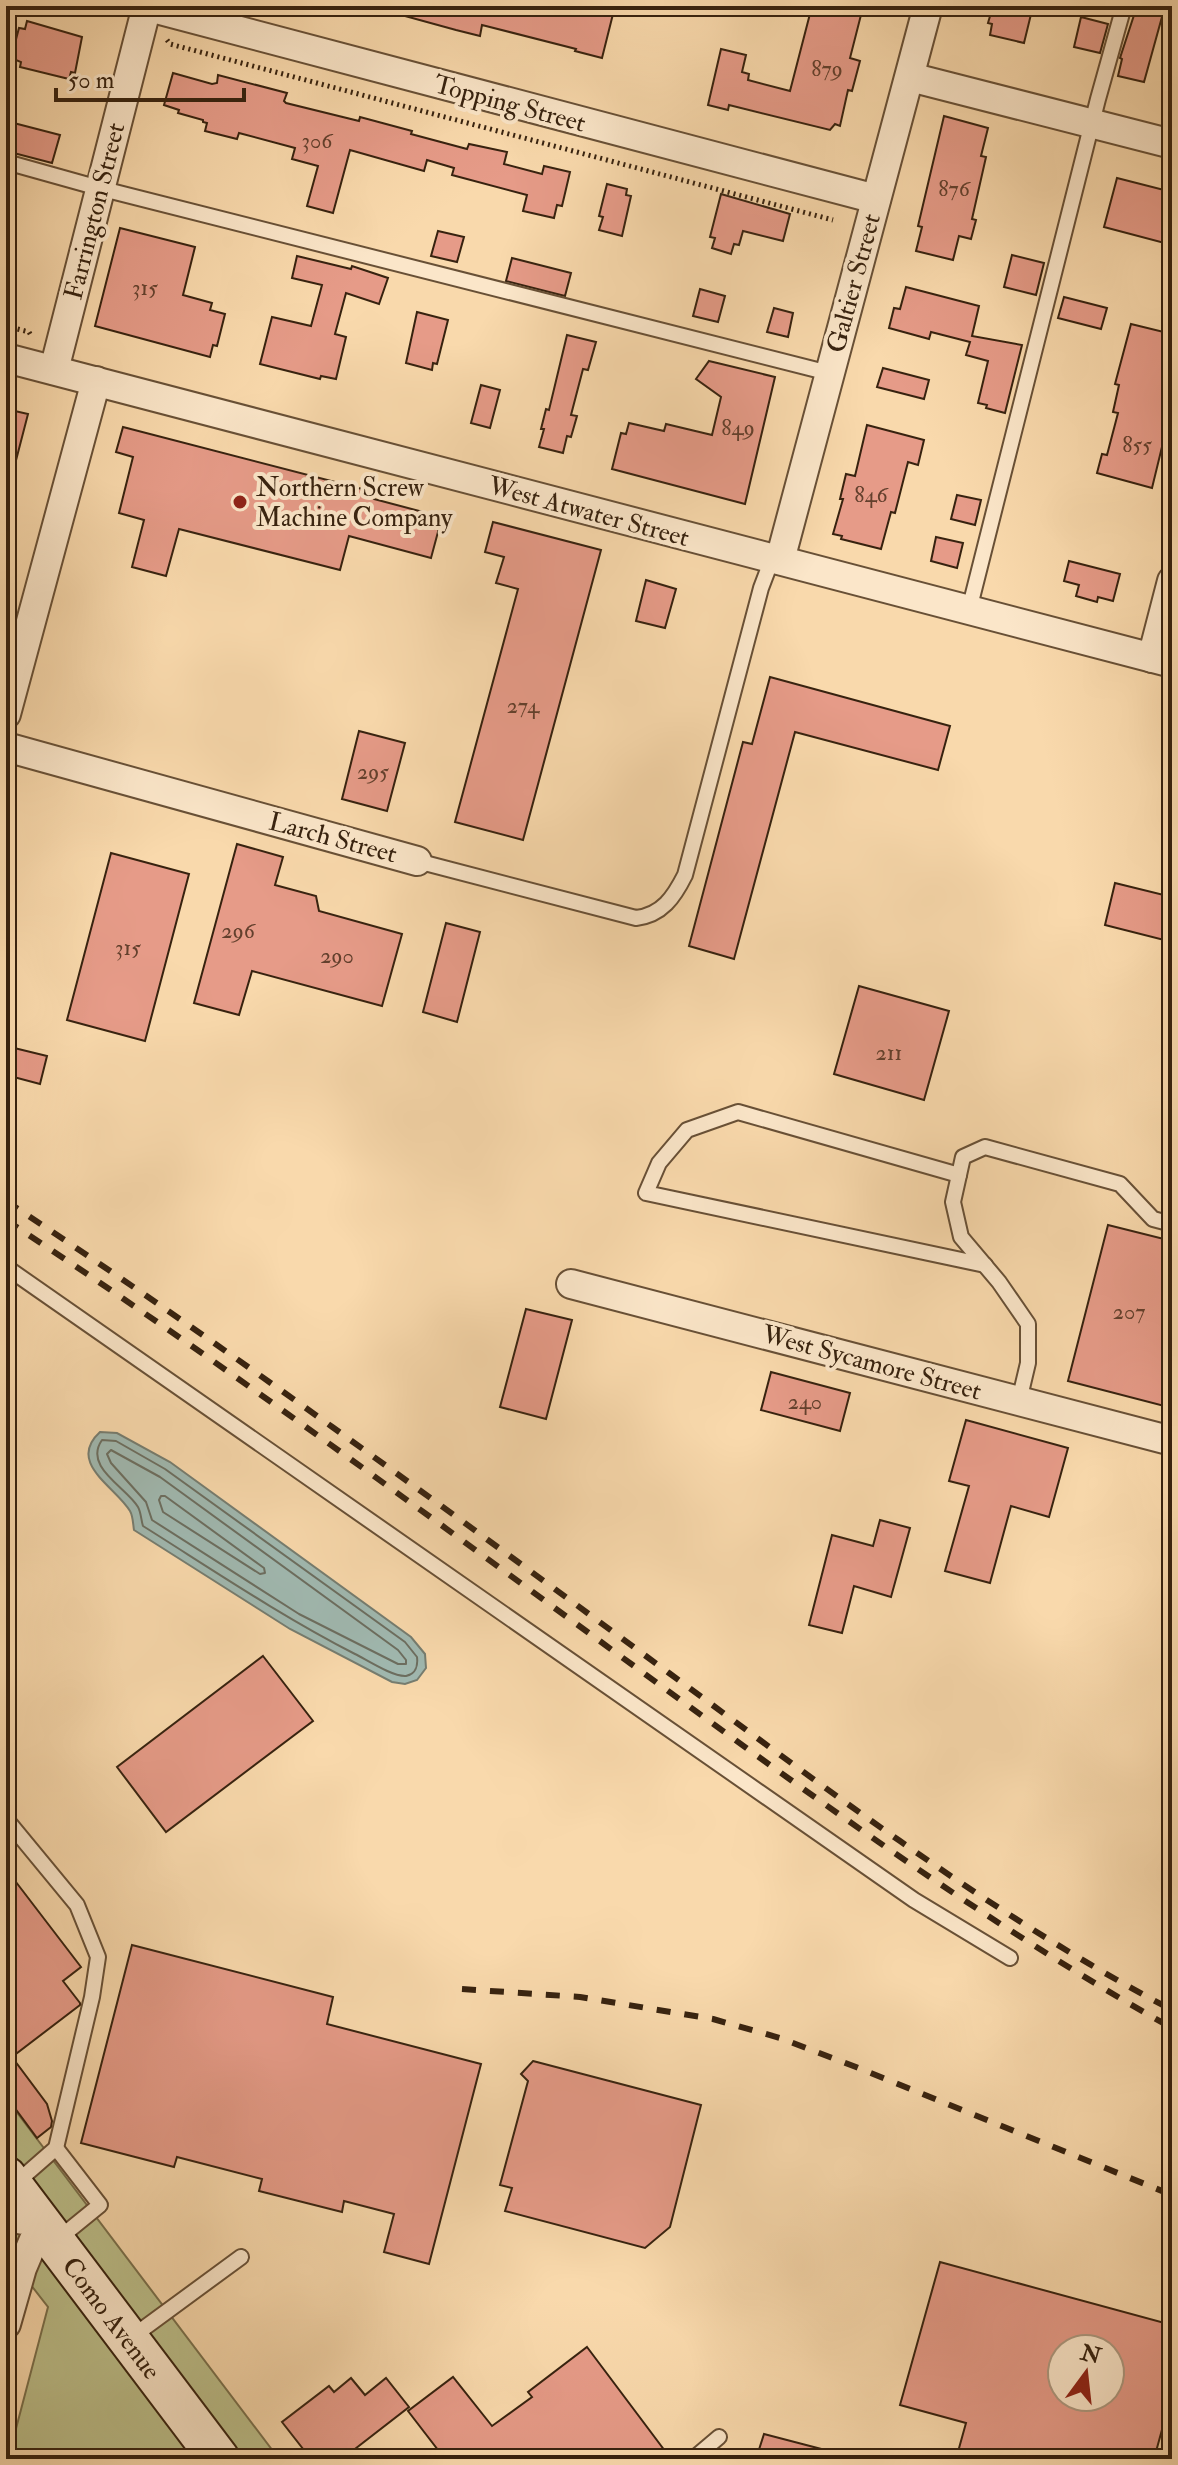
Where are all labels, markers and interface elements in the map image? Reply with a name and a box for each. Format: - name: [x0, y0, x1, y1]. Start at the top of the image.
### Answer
- scale bar: [56, 52, 244, 102]
- house number: 879: [811, 55, 843, 83]
- text: 50 m: [68, 65, 115, 96]
- street label: Topping Street: [430, 68, 589, 141]
- street label: Farrington Street: [58, 119, 132, 303]
- house number: 306: [302, 127, 334, 155]
- house number: 876: [938, 175, 972, 203]
- street label: Galtier Street: [820, 210, 888, 356]
- house number: 315: [132, 274, 158, 302]
- house number: 849: [721, 414, 755, 442]
- house number: 855: [1122, 431, 1152, 459]
- street label: West Atwater Street: [484, 470, 693, 554]
- place label: Northern Screw Machine Company: [256, 472, 453, 535]
- house number: 846: [854, 481, 890, 509]
- marker: Northern Screw Machine Company: [231, 493, 249, 511]
- house number: 274: [507, 692, 540, 720]
- house number: 295: [357, 758, 389, 786]
- street label: Larch Street: [265, 806, 400, 870]
- house number: 296: [221, 917, 257, 945]
- house number: 315: [115, 934, 141, 962]
- house number: 290: [320, 942, 354, 970]
- house number: 211: [876, 1039, 902, 1067]
- house number: 207: [1113, 1298, 1145, 1326]
- street label: West Sycamore Street: [758, 1318, 985, 1408]
- house number: 240: [788, 1388, 822, 1416]
- street label: Como Avenue: [55, 2251, 168, 2386]
- north arrow: [1046, 2333, 1126, 2413]
- text: N: [1077, 2338, 1104, 2371]

